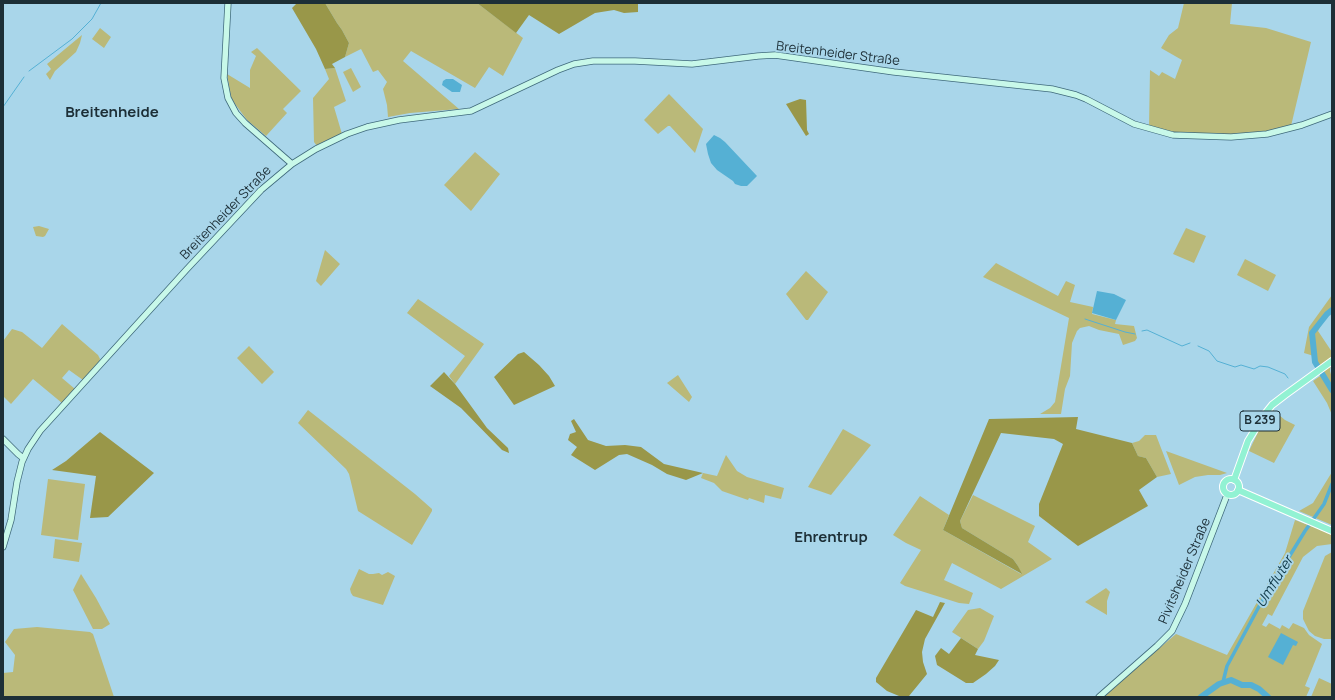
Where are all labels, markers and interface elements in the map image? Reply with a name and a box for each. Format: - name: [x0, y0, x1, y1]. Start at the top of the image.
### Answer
- street label: Breitenheider Straße: [775, 39, 901, 69]
- district label: Breitenheide: [65, 104, 159, 122]
- street label: Breitenheider Straße: [177, 163, 275, 263]
- road number: B 239: [1240, 411, 1280, 431]
- street label: Pivitsheider Straße: [1156, 516, 1214, 626]
- district label: Ehrentrup: [794, 529, 868, 547]
- water label: Umfluter: [1253, 553, 1297, 611]

